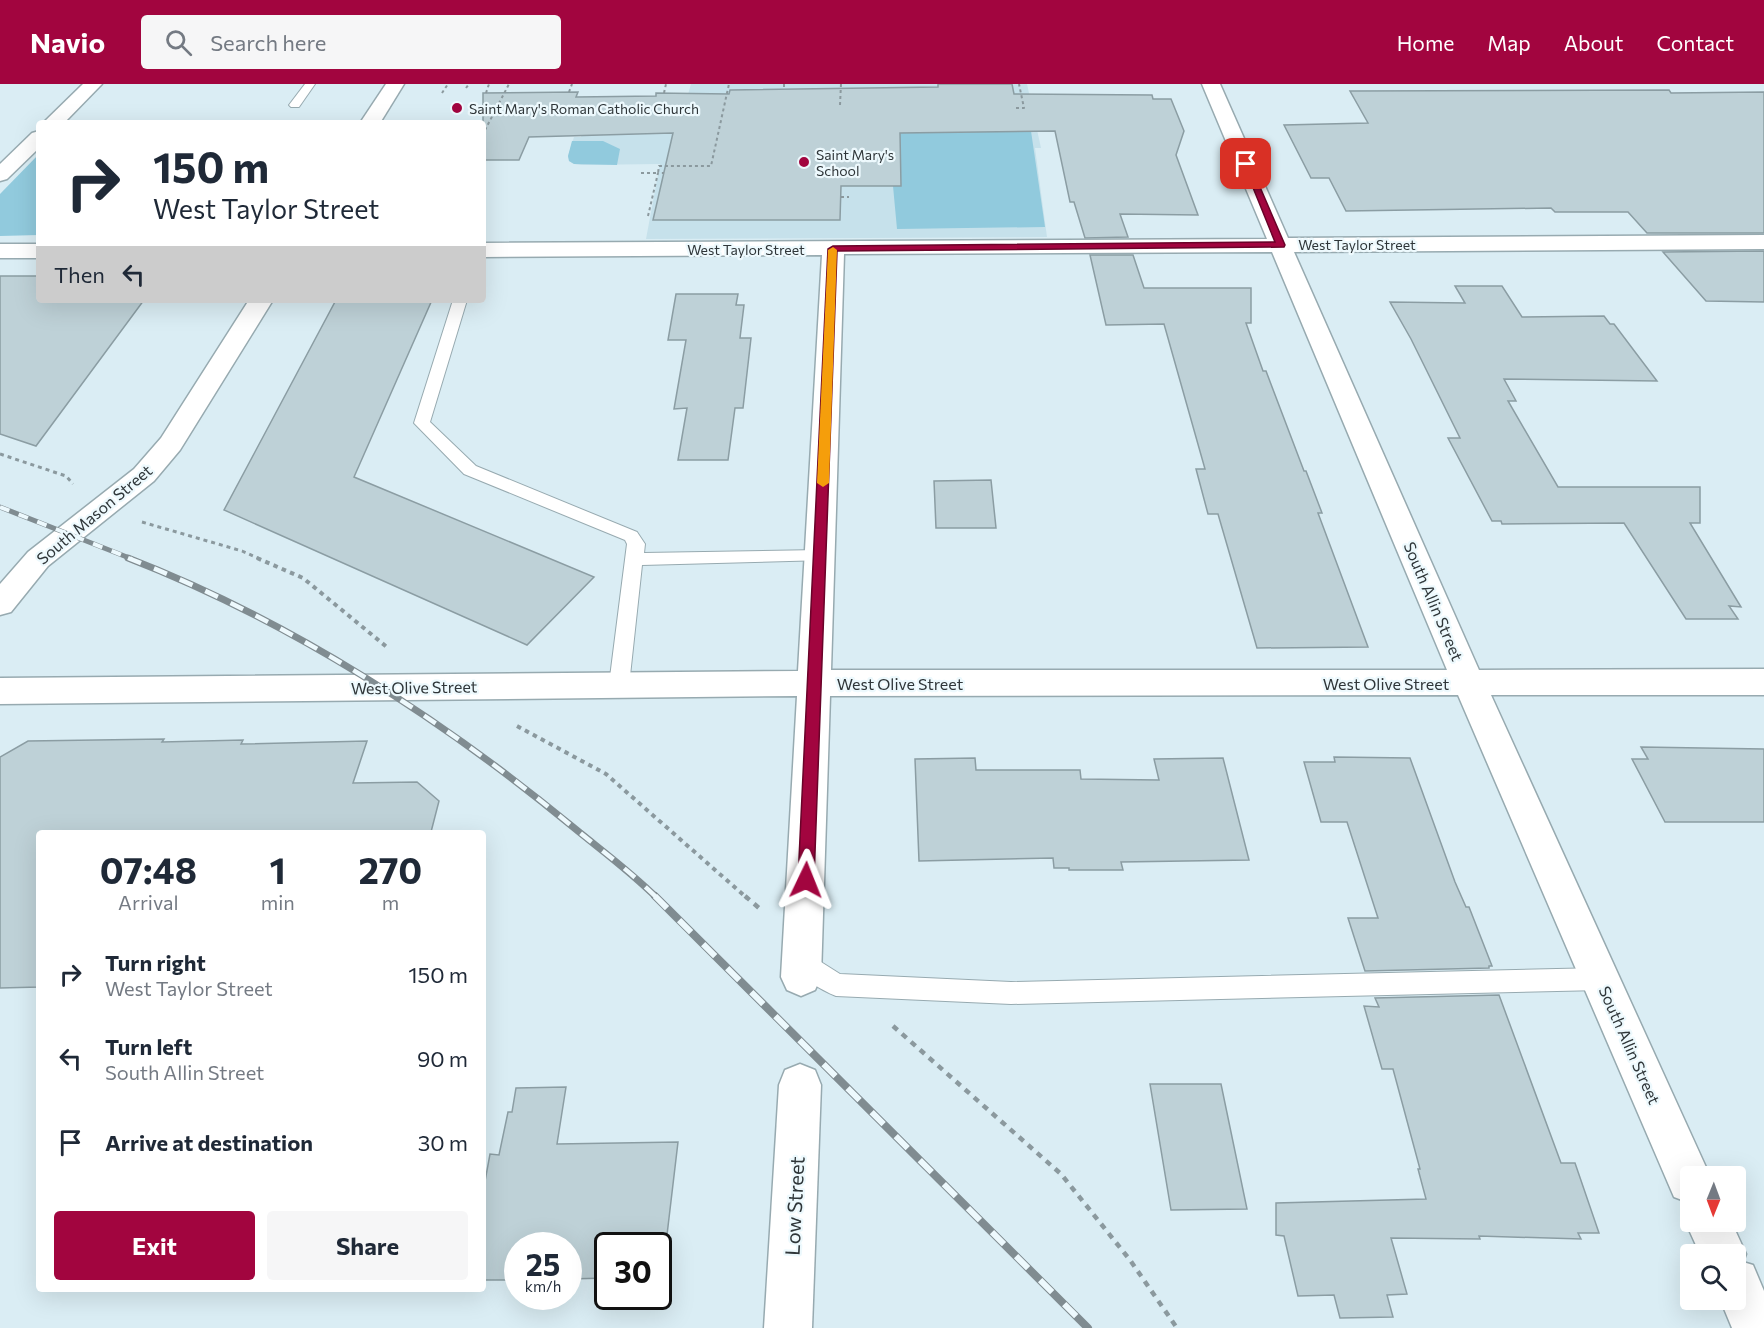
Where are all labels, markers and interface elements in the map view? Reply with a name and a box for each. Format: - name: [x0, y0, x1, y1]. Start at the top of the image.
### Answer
- search box: [141, 15, 561, 69]
- text: Navio: [30, 25, 105, 59]
- icon: search: [162, 26, 195, 59]
- text: Search here: [210, 29, 326, 56]
- text: Home: [1397, 30, 1454, 55]
- text: Map: [1487, 30, 1531, 55]
- text: About: [1564, 30, 1623, 55]
- text: Contact: [1656, 30, 1734, 55]
- place label: Saint Mary's Roman Catholic Church: [469, 100, 699, 117]
- marker: Saint Mary's Roman Catholic Church: [450, 101, 464, 115]
- pin: [1220, 138, 1271, 189]
- text: 150 m: [153, 140, 269, 192]
- icon: right: [54, 144, 132, 222]
- place label: Saint Mary's School: [816, 146, 894, 179]
- icon: arrive: [1229, 147, 1262, 180]
- marker: Saint Mary's School: [797, 155, 811, 169]
- text: West Taylor Street: [153, 192, 379, 225]
- street label: West Taylor Street: [1298, 236, 1416, 253]
- street label: West Taylor Street: [687, 241, 805, 258]
- icon: left: [117, 258, 150, 291]
- text: Then: [54, 261, 105, 288]
- street label: South Mason Street: [33, 460, 156, 568]
- street label: South Allin Street: [1400, 539, 1468, 664]
- street label: West Olive Street: [837, 674, 964, 693]
- street label: West Olive Street: [1323, 674, 1450, 693]
- street label: West Olive Street: [351, 676, 478, 698]
- text: 07:48: [100, 847, 197, 891]
- text: 1: [270, 847, 286, 891]
- text: 270: [359, 847, 422, 891]
- position arrow: [774, 848, 838, 912]
- text: Arrival: [118, 890, 179, 914]
- text: min: [261, 890, 295, 914]
- text: m: [382, 890, 399, 914]
- text: Turn right: [105, 949, 206, 976]
- icon: right: [54, 958, 87, 991]
- text: 150 m: [408, 961, 468, 988]
- text: West Taylor Street: [105, 976, 273, 1000]
- street label: South Allin Street: [1595, 983, 1665, 1107]
- text: Turn left: [105, 1033, 192, 1060]
- icon: left: [54, 1042, 87, 1075]
- text: 90 m: [417, 1045, 468, 1072]
- text: South Allin Street: [105, 1060, 264, 1084]
- icon: arrive: [54, 1126, 87, 1159]
- text: Arrive at destination: [105, 1129, 313, 1156]
- text: 30 m: [418, 1129, 468, 1156]
- street label: Low Street: [779, 1156, 809, 1256]
- north arrow: [1680, 1166, 1746, 1232]
- map controls: [1680, 1166, 1746, 1310]
- button: Exit: [54, 1211, 255, 1280]
- button: Share: [267, 1211, 468, 1280]
- speed limit sign: 30: [594, 1232, 672, 1310]
- button: search: [1680, 1244, 1746, 1310]
- text: 25: [526, 1245, 560, 1282]
- text: km/h: [525, 1277, 561, 1295]

